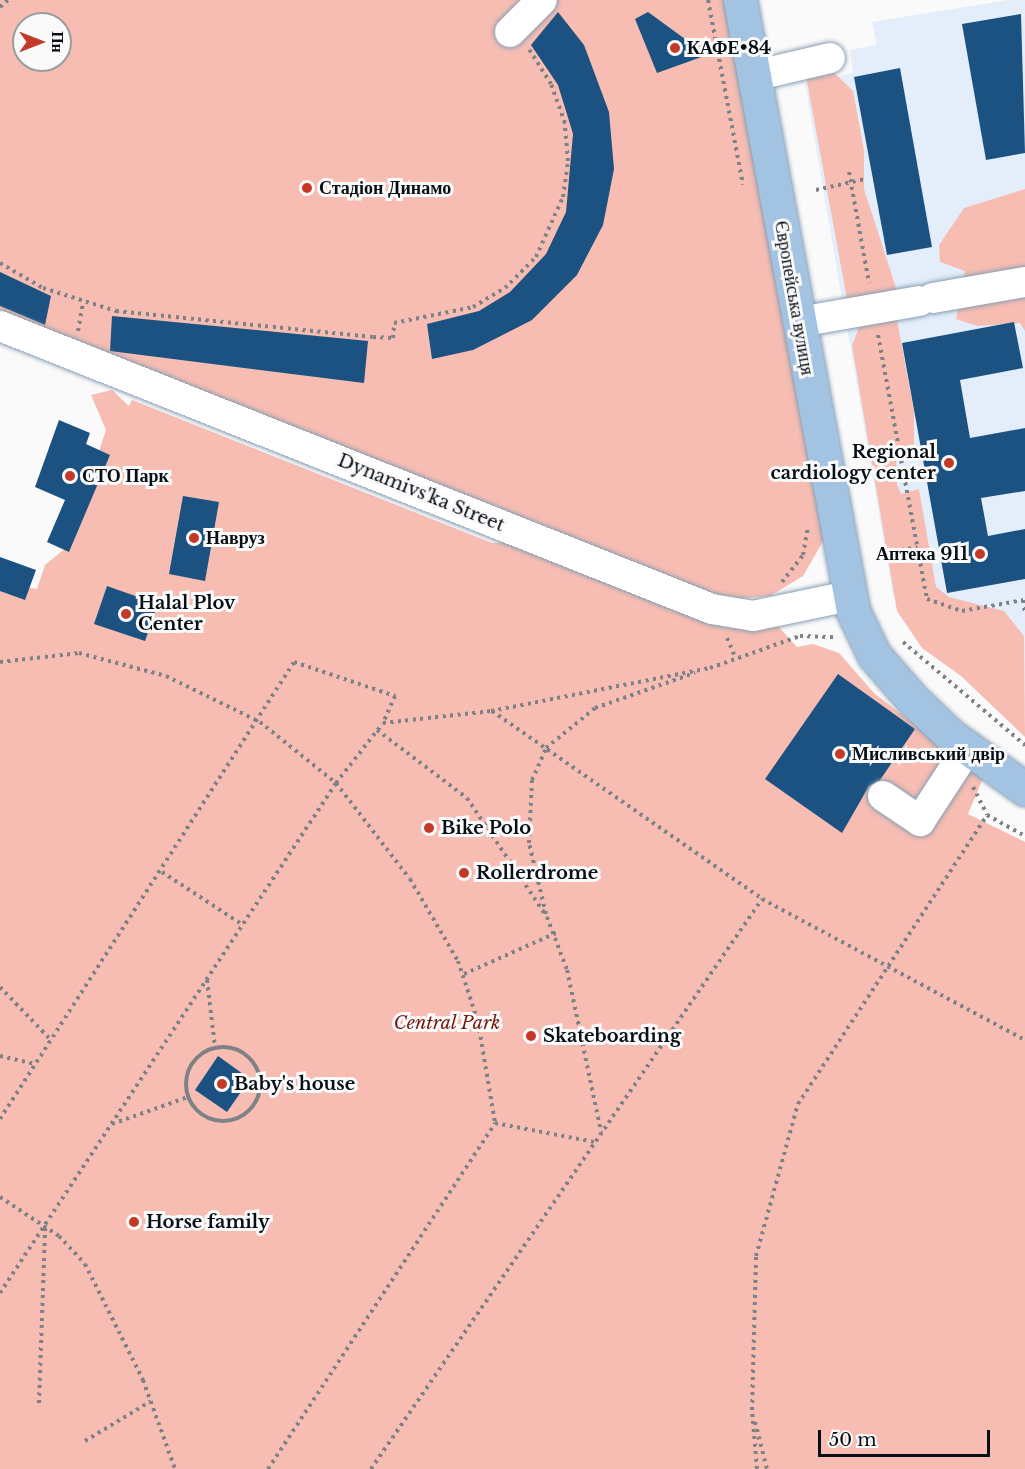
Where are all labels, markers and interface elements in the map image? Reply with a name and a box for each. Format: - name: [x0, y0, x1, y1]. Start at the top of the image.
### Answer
- north arrow: [12, 12, 72, 72]
- text: Пн: [48, 31, 68, 53]
- place label: КАФЕ•84: [687, 37, 771, 59]
- marker: КАФЕ•84: [668, 41, 682, 55]
- place label: Стадіон Динамо: [319, 177, 451, 199]
- marker: Стадіон Динамо: [300, 181, 314, 195]
- street label: Європейська вулиця: [770, 219, 818, 377]
- place label: Regional cardiology center: [770, 442, 936, 484]
- street label: Dynamivs'ka Street: [334, 450, 508, 536]
- marker: Regional cardiology center: [940, 454, 958, 472]
- place label: СТО Парк: [82, 465, 169, 487]
- marker: СТО Парк: [63, 469, 77, 483]
- place label: Навруз: [206, 527, 265, 549]
- marker: Навруз: [187, 531, 201, 545]
- place label: Аптека 911: [876, 543, 968, 565]
- marker: Аптека 911: [973, 547, 987, 561]
- place label: Halal Plov Center: [138, 593, 235, 636]
- marker: Halal Plov Center: [119, 607, 133, 621]
- place label: Мисливський двір: [852, 743, 1005, 765]
- marker: Мисливський двір: [833, 747, 847, 761]
- place label: Bike Polo: [441, 817, 531, 839]
- marker: Bike Polo: [422, 821, 436, 835]
- place label: Rollerdrome: [476, 862, 598, 884]
- marker: Rollerdrome: [457, 866, 471, 880]
- park label: Central Park: [393, 1012, 501, 1034]
- place label: Skateboarding: [543, 1025, 681, 1047]
- marker: Skateboarding: [524, 1029, 538, 1043]
- place label: Baby's house: [234, 1073, 355, 1095]
- marker: Baby's house: [215, 1077, 229, 1091]
- place label: Horse family: [146, 1211, 270, 1233]
- marker: Horse family: [127, 1215, 141, 1229]
- scale bar: [821, 1418, 994, 1456]
- text: 50 m: [829, 1429, 877, 1451]

